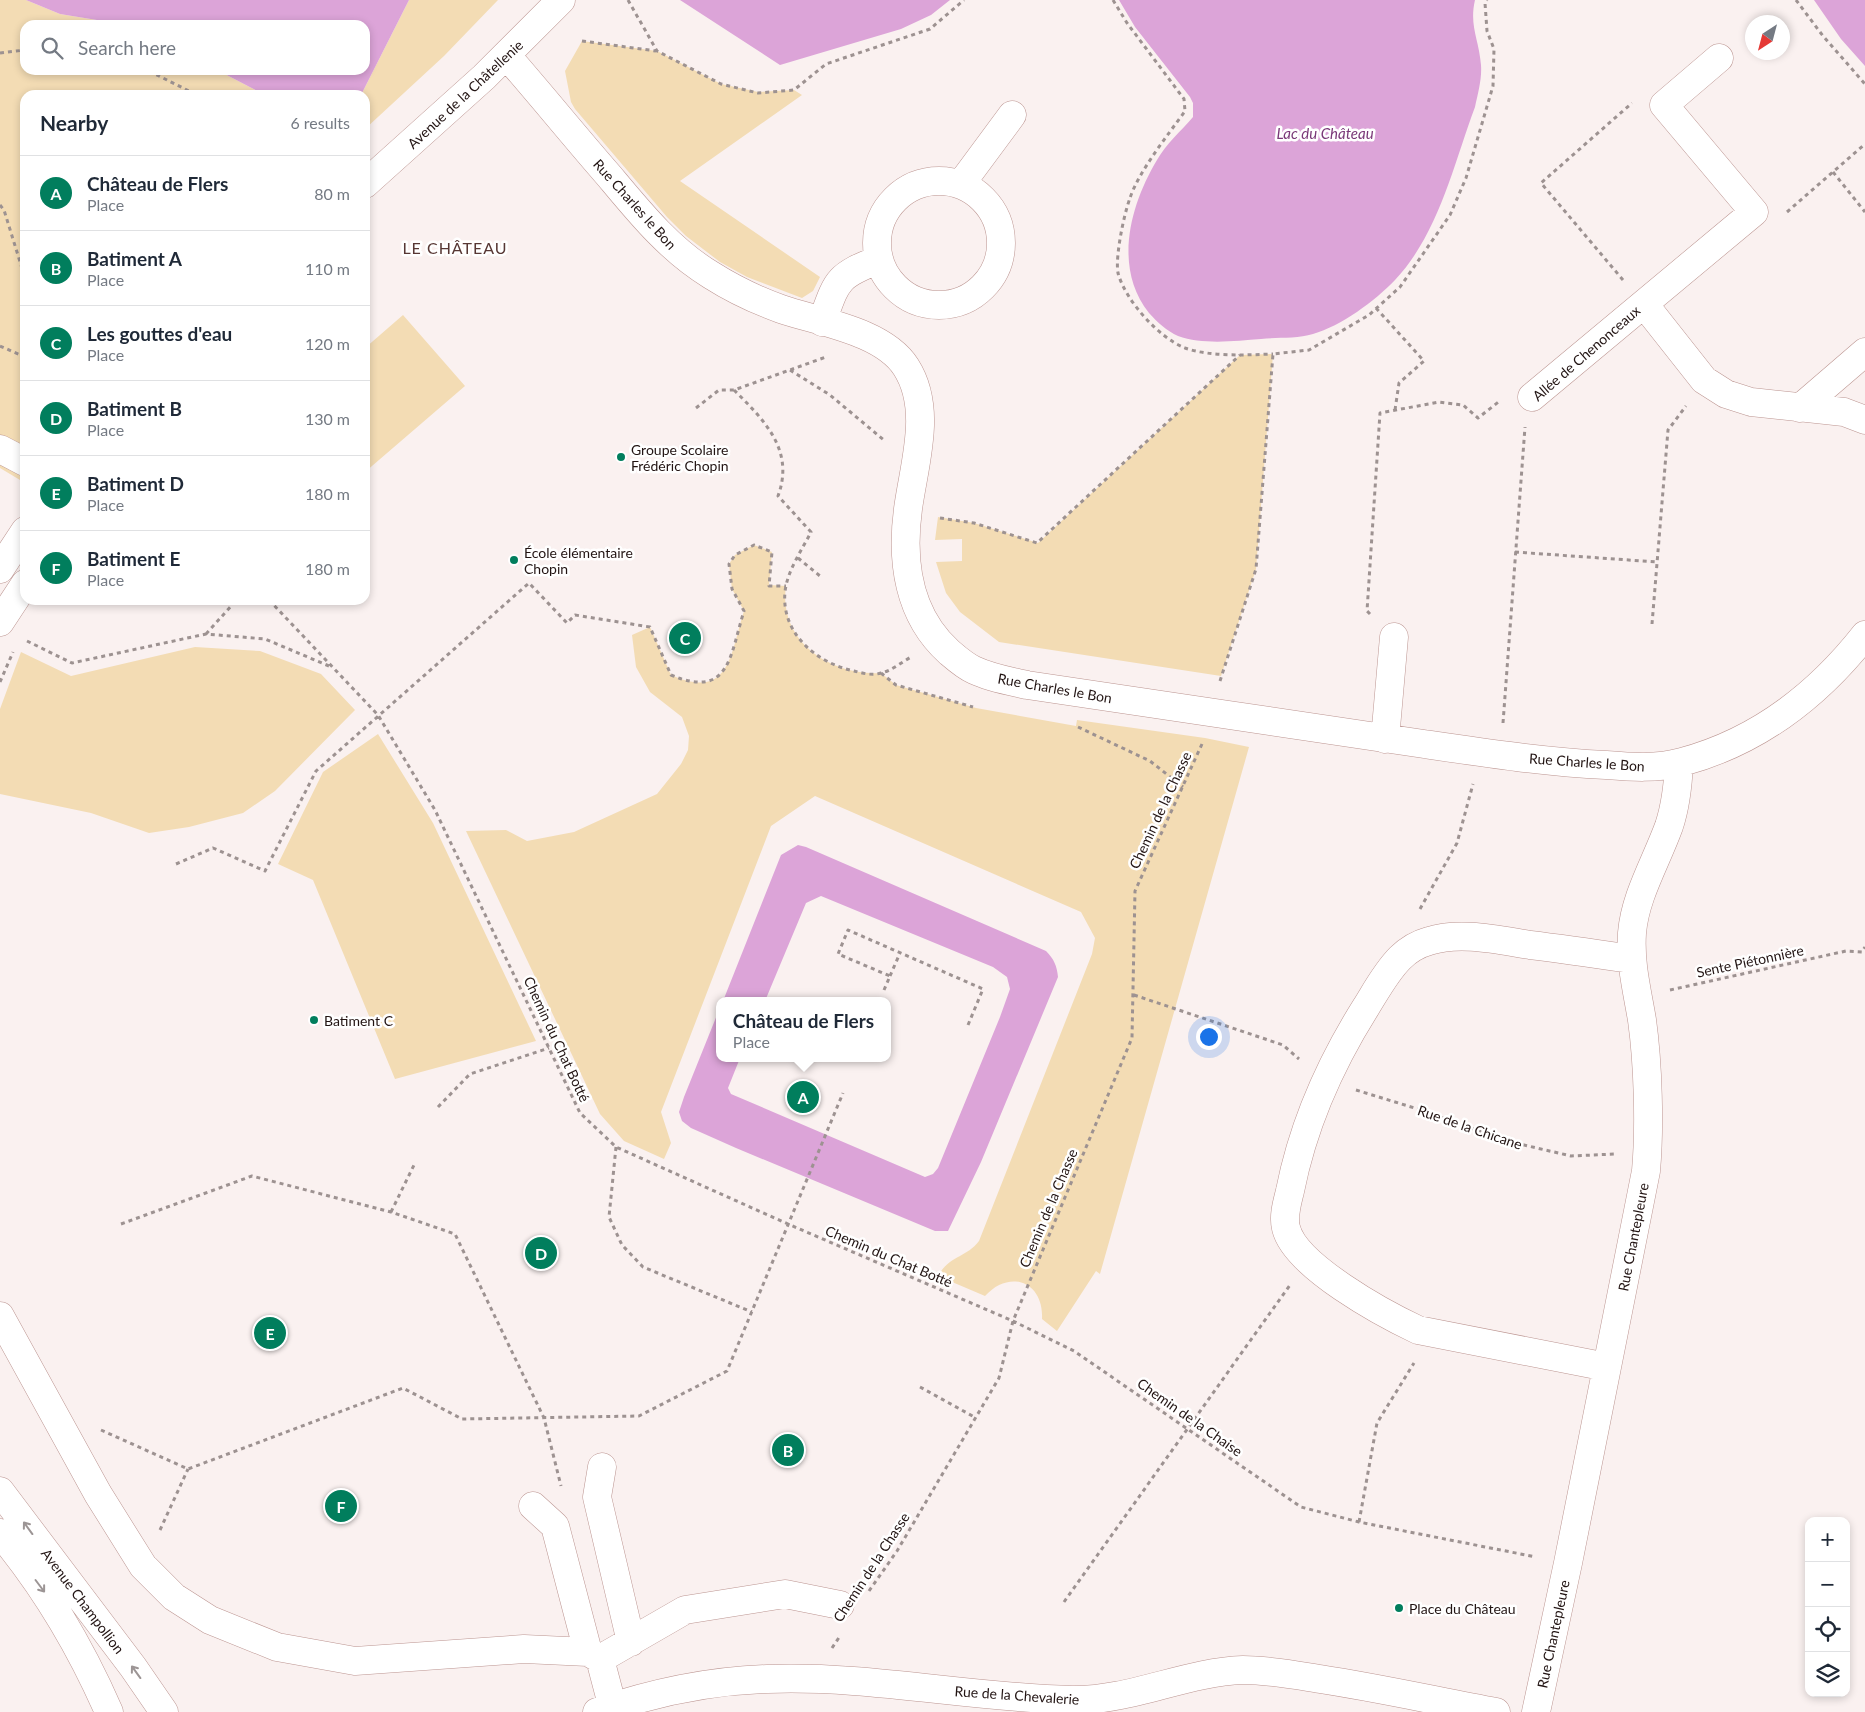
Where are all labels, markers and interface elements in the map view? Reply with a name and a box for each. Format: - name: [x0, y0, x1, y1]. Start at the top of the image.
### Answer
- north arrow: [1745, 15, 1790, 60]
- search box: [20, 20, 370, 75]
- icon: search: [38, 34, 66, 62]
- text: Search here: [78, 36, 176, 59]
- street label: Avenue de la Châtellenie: [404, 36, 526, 152]
- text: Nearby: [40, 110, 108, 135]
- text: 6 results: [290, 113, 350, 132]
- water label: Lac du Château: [1276, 124, 1374, 142]
- street label: Rue Charles le Bon: [590, 155, 680, 253]
- text: Château de Flers: [87, 172, 228, 195]
- text: A: [50, 184, 62, 203]
- text: 80 m: [314, 184, 350, 203]
- text: Place: [87, 195, 124, 214]
- district label: LE CHÂTEAU: [402, 238, 508, 257]
- text: Batiment A: [87, 247, 182, 270]
- text: B: [51, 259, 61, 278]
- text: 110 m: [305, 259, 350, 278]
- text: Place: [87, 270, 124, 289]
- street label: Allée de Chenonceaux: [1529, 302, 1643, 404]
- text: Les gouttes d'eau: [87, 322, 232, 345]
- text: C: [51, 334, 61, 353]
- text: 120 m: [305, 334, 350, 353]
- text: Place: [87, 345, 124, 364]
- text: Batiment B: [87, 397, 182, 420]
- text: D: [50, 409, 62, 428]
- text: 130 m: [305, 409, 350, 428]
- text: Place: [87, 420, 124, 439]
- place label: Groupe Scolaire Frédéric Chopin: [631, 441, 729, 474]
- marker: Groupe Scolaire Frédéric Chopin: [615, 451, 627, 463]
- text: Batiment D: [87, 472, 184, 495]
- text: E: [51, 484, 61, 503]
- text: 180 m: [305, 484, 350, 503]
- text: Place: [87, 495, 124, 514]
- place label: École élémentaire Chopin: [524, 544, 633, 577]
- text: Batiment E: [87, 547, 180, 570]
- marker: École élémentaire Chopin: [508, 554, 520, 566]
- text: F: [51, 559, 61, 578]
- text: 180 m: [305, 559, 350, 578]
- text: Place: [87, 570, 124, 589]
- pin: C: [669, 619, 701, 657]
- street label: Rue Charles le Bon: [996, 670, 1114, 706]
- street label: Chemin de la Chasse: [1125, 749, 1195, 871]
- street label: Rue Charles le Bon: [1529, 749, 1645, 775]
- street label: Sente Piétonnière: [1695, 941, 1805, 981]
- street label: Chemin du Chat Botté: [520, 974, 594, 1104]
- popup: [716, 997, 891, 1062]
- text: Château de Flers: [733, 1009, 874, 1032]
- place label: Batiment C: [324, 1012, 394, 1029]
- marker: Batiment C: [308, 1014, 320, 1026]
- your location: [1196, 1024, 1222, 1050]
- text: Place: [733, 1032, 770, 1051]
- pin: A: [787, 1078, 819, 1116]
- street label: Rue de la Chicane: [1416, 1101, 1524, 1153]
- street label: Chemin de la Chasse: [1015, 1146, 1081, 1270]
- street label: Rue Chantepleure: [1614, 1181, 1652, 1293]
- street label: Chemin du Chat Botté: [823, 1222, 955, 1290]
- pin: D: [525, 1234, 557, 1272]
- pin: E: [254, 1314, 286, 1352]
- street label: Chemin de la Chaise: [1134, 1374, 1246, 1460]
- pin: B: [772, 1431, 804, 1469]
- pin: F: [325, 1487, 357, 1525]
- street label: Chemin de la Chasse: [829, 1509, 913, 1625]
- map controls: [1805, 1517, 1850, 1697]
- button: +: [1805, 1517, 1850, 1562]
- one-way arrow: [22, 1522, 33, 1535]
- street label: Avenue Champollion: [38, 1545, 128, 1657]
- button: −: [1805, 1562, 1850, 1607]
- street label: Rue Chantepleure: [1533, 1578, 1573, 1690]
- one-way arrow: [35, 1579, 45, 1593]
- place label: Place du Château: [1409, 1600, 1516, 1617]
- marker: Place du Château: [1393, 1602, 1405, 1614]
- button: locate: [1805, 1607, 1850, 1652]
- button: layers: [1805, 1652, 1850, 1697]
- one-way arrow: [131, 1665, 141, 1679]
- street label: Rue de la Chevalerie: [954, 1682, 1080, 1708]

